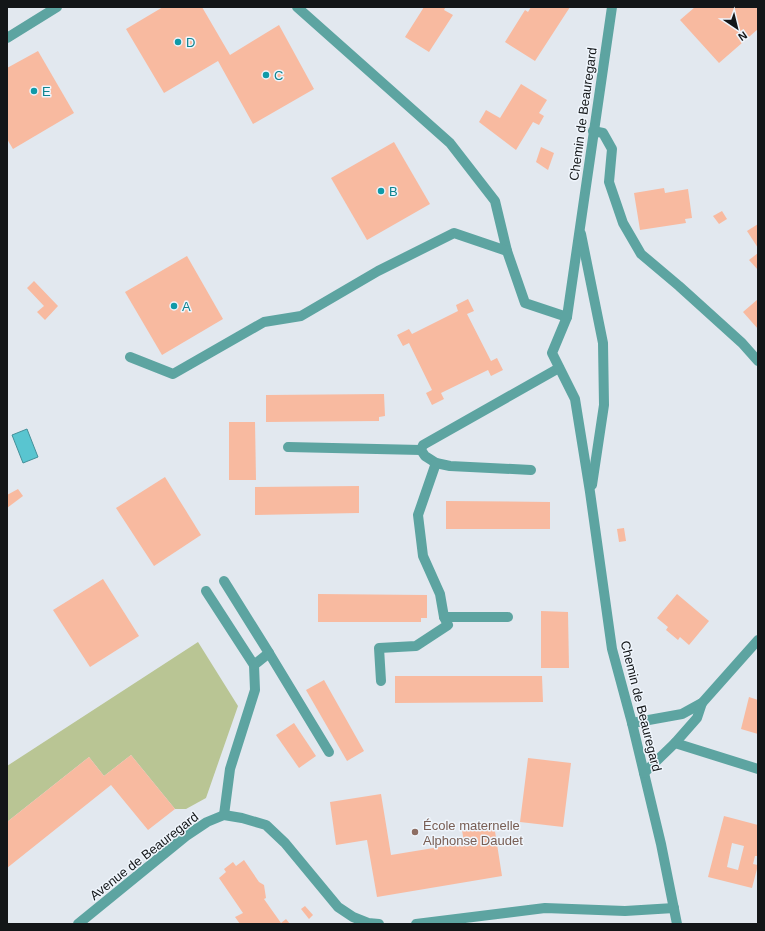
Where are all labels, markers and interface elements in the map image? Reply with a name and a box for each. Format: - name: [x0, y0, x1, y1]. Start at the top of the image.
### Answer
- north arrow: [717, 8, 757, 48]
- text: N: [736, 29, 749, 43]
- place label: D: [186, 35, 195, 50]
- marker: D: [173, 37, 183, 47]
- street label: Chemin de Beauregard: [566, 46, 600, 182]
- place label: C: [274, 68, 283, 83]
- marker: C: [261, 70, 271, 80]
- place label: E: [42, 84, 51, 99]
- marker: E: [29, 86, 39, 96]
- place label: B: [389, 184, 398, 199]
- marker: B: [376, 186, 386, 196]
- place label: A: [182, 299, 191, 314]
- marker: A: [169, 301, 179, 311]
- street label: Chemin de Beauregard: [617, 639, 665, 773]
- street label: Avenue de Beauregard: [87, 809, 201, 903]
- place label: École maternelle Alphonse Daudet: [423, 818, 523, 848]
- marker: École maternelle Alphonse Daudet: [410, 827, 420, 837]

